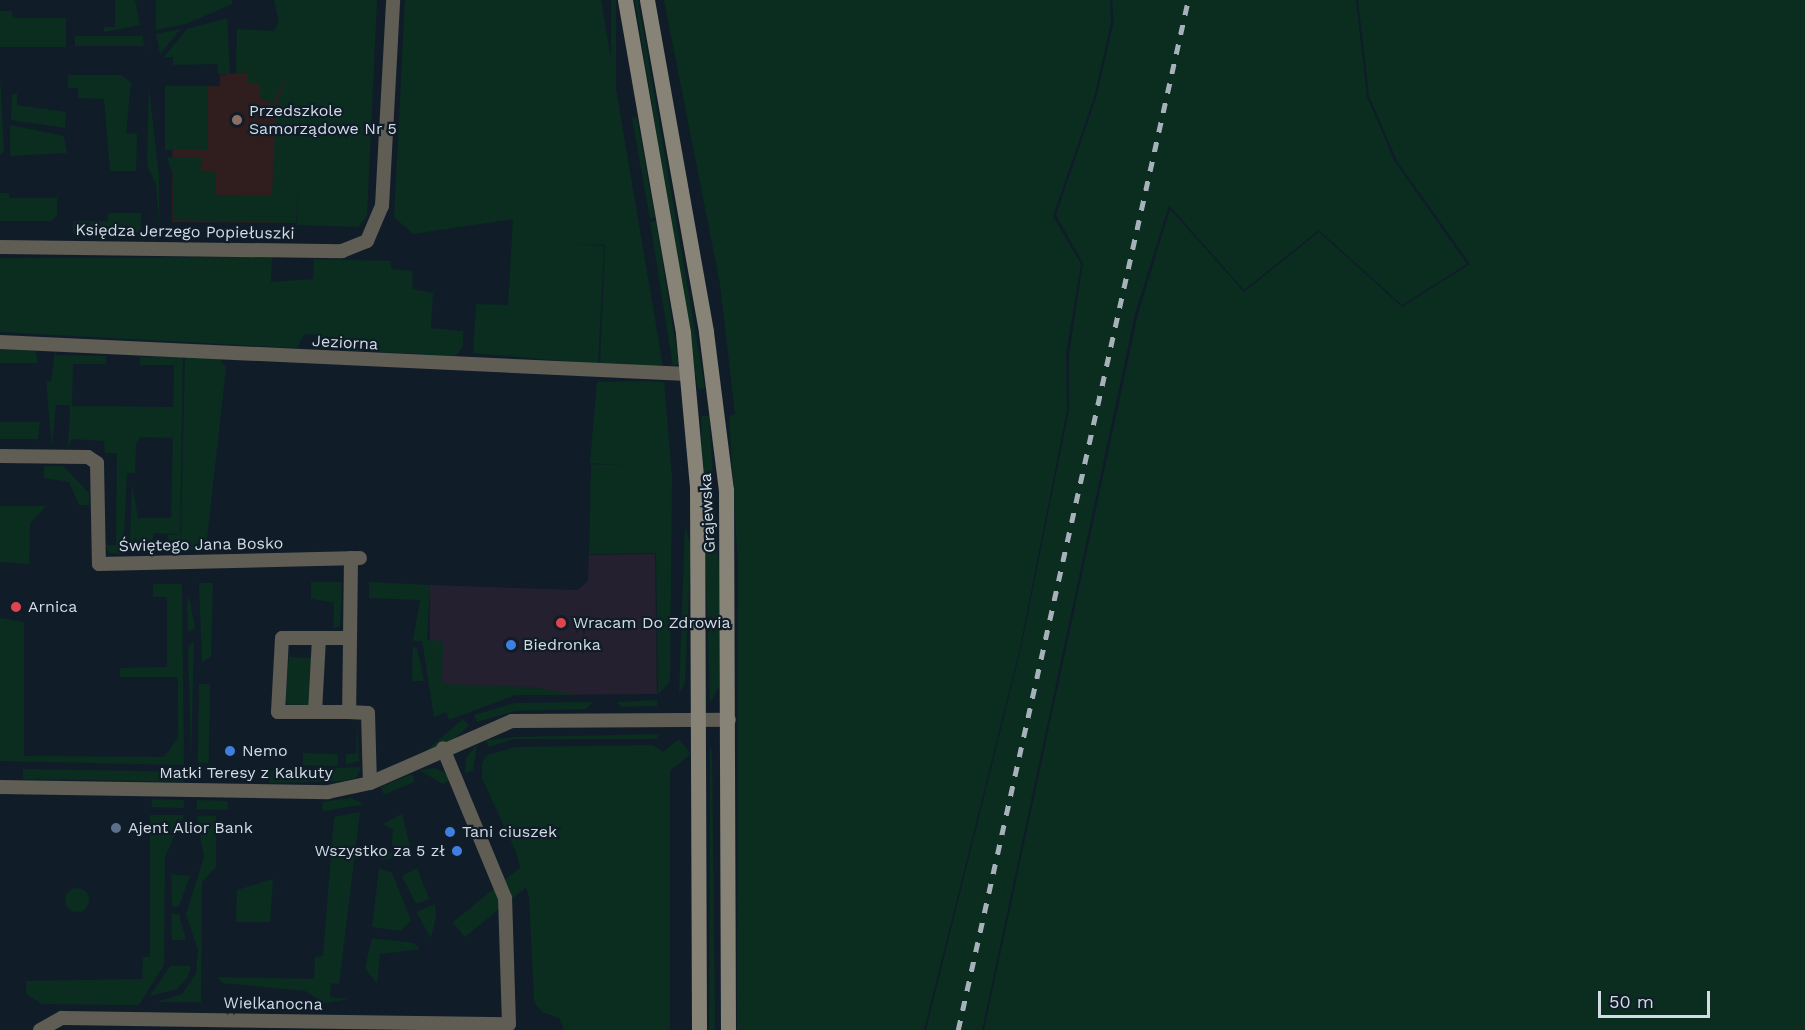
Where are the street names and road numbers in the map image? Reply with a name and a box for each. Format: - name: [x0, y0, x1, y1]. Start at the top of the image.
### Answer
- street label: Księdza Jerzego Popiełuszki: [75, 220, 295, 244]
- street label: Jeziorna: [312, 332, 378, 354]
- street label: Grajewska: [696, 473, 720, 553]
- street label: Świętego Jana Bosko: [118, 534, 284, 556]
- street label: Matki Teresy z Kalkuty: [159, 763, 333, 783]
- street label: Wielkanocna: [223, 994, 323, 1014]

